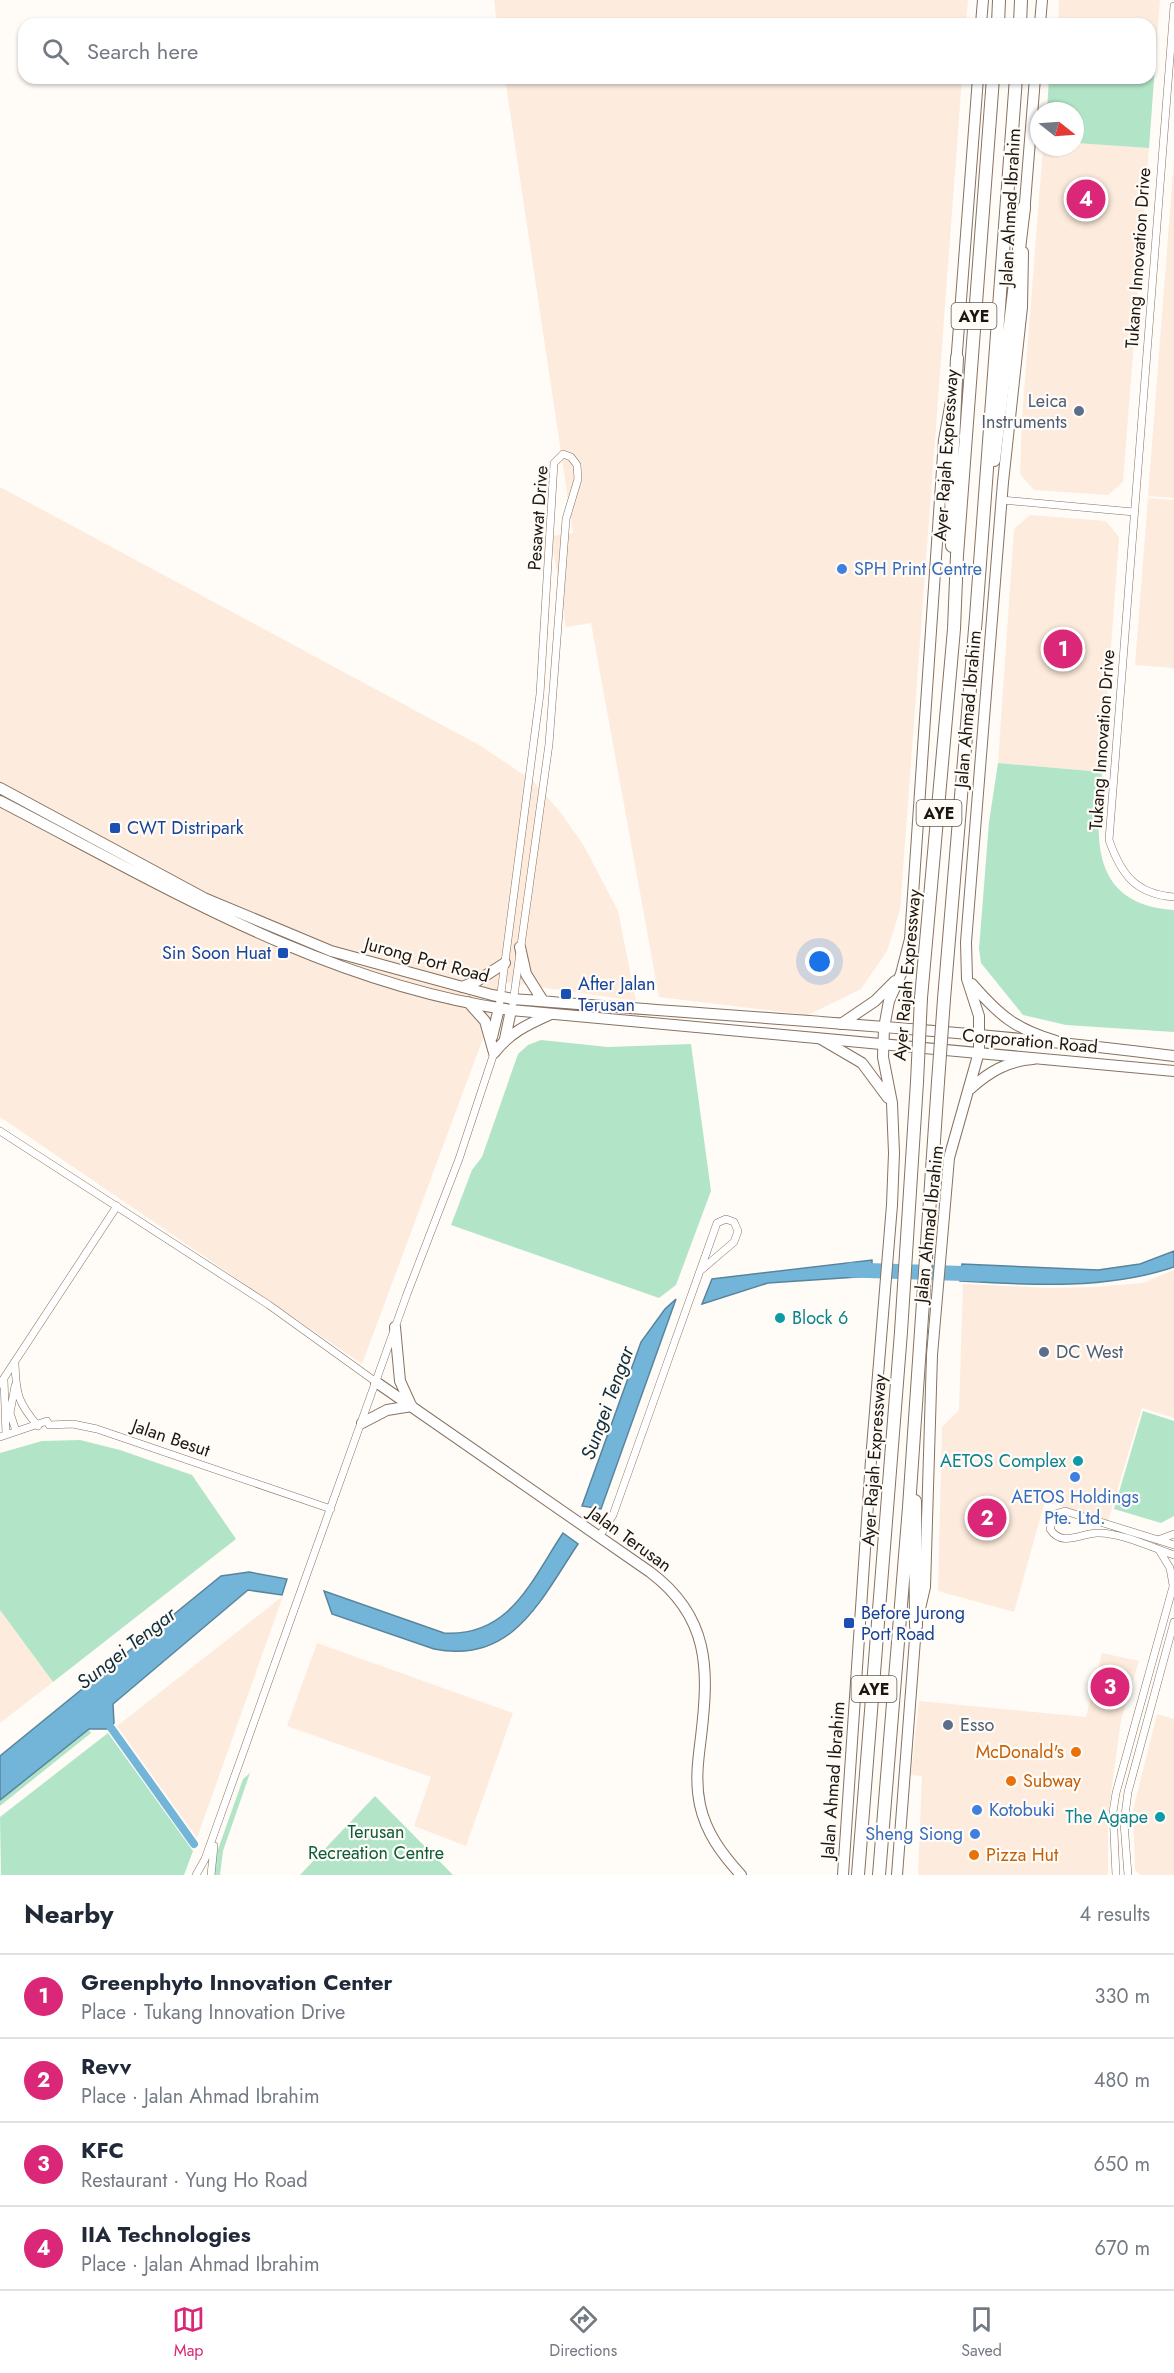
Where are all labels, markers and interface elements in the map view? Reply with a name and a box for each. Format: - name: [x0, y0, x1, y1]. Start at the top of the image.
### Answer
- search box: [18, 18, 1156, 84]
- icon: search: [39, 35, 72, 68]
- text: Search here: [87, 35, 198, 67]
- north arrow: [1030, 102, 1084, 156]
- street label: Jalan Ahmad Ibrahim: [993, 127, 1027, 289]
- street label: Tukang Innovation Drive: [1119, 167, 1157, 349]
- pin: 4: [1066, 176, 1106, 222]
- road number: AYE: [952, 303, 996, 329]
- street label: Ayer Rajah Expressway: [927, 368, 965, 542]
- place label: Leica Instruments: [982, 388, 1067, 435]
- marker: Leica Instruments: [1072, 404, 1086, 418]
- street label: Pesawat Drive: [521, 465, 555, 571]
- place label: SPH Print Centre: [854, 556, 982, 582]
- marker: SPH Print Centre: [835, 562, 849, 576]
- pin: 1: [1044, 626, 1082, 672]
- street label: Jalan Ahmad Ibrahim: [948, 629, 988, 791]
- street label: Tukang Innovation Drive: [1083, 649, 1121, 831]
- road number: AYE: [916, 800, 962, 826]
- place label: CWT Distripark: [127, 815, 244, 841]
- marker: CWT Distripark: [108, 821, 122, 835]
- street label: Ayer Rajah Expressway: [887, 888, 927, 1062]
- street label: Jurong Port Road: [360, 930, 492, 989]
- place label: Sin Soon Huat: [162, 940, 272, 966]
- marker: Sin Soon Huat: [276, 946, 290, 960]
- your location: [805, 947, 834, 976]
- place label: After Jalan Terusan: [578, 971, 655, 1018]
- marker: After Jalan Terusan: [559, 987, 573, 1001]
- street label: Corporation Road: [961, 1022, 1099, 1060]
- street label: Jalan Ahmad Ibrahim: [908, 1144, 950, 1306]
- place label: Block 6: [792, 1305, 848, 1331]
- marker: Block 6: [773, 1311, 787, 1325]
- place label: DC West: [1056, 1339, 1124, 1365]
- water label: Sungei Tengar: [573, 1341, 642, 1464]
- marker: DC West: [1037, 1345, 1051, 1359]
- street label: Ayer Rajah Expressway: [855, 1373, 893, 1547]
- street label: Jalan Besut: [127, 1412, 214, 1464]
- place label: AETOS Complex: [940, 1448, 1066, 1474]
- marker: AETOS Complex: [1071, 1454, 1085, 1468]
- marker: AETOS Holdings Pte. Ltd.: [1068, 1470, 1082, 1484]
- place label: AETOS Holdings Pte. Ltd.: [1011, 1484, 1139, 1531]
- pin: 2: [968, 1496, 1006, 1540]
- street label: Jalan Terusan: [581, 1499, 677, 1578]
- water label: Sungei Tengar: [70, 1599, 183, 1696]
- place label: Before Jurong Port Road: [861, 1600, 965, 1647]
- marker: Before Jurong Port Road: [842, 1616, 856, 1630]
- pin: 3: [1090, 1664, 1130, 1710]
- road number: AYE: [852, 1676, 896, 1702]
- street label: Jalan Ahmad Ibrahim: [814, 1700, 851, 1862]
- place label: Esso: [960, 1712, 994, 1738]
- marker: Esso: [941, 1718, 955, 1732]
- place label: McDonald's: [976, 1739, 1064, 1765]
- marker: McDonald's: [1069, 1745, 1083, 1759]
- place label: Subway: [1023, 1768, 1081, 1794]
- marker: Subway: [1004, 1774, 1018, 1788]
- place label: Kotobuki: [989, 1797, 1055, 1823]
- marker: Kotobuki: [970, 1803, 984, 1817]
- place label: The Agape: [1065, 1804, 1148, 1830]
- marker: The Agape: [1153, 1810, 1167, 1824]
- park label: Terusan Recreation Centre: [308, 1819, 444, 1866]
- place label: Sheng Siong: [865, 1821, 963, 1847]
- marker: Sheng Siong: [968, 1827, 982, 1841]
- place label: Pizza Hut: [986, 1842, 1059, 1868]
- marker: Pizza Hut: [967, 1848, 981, 1862]
- text: Nearby: [24, 1895, 113, 1933]
- text: 4 results: [1079, 1900, 1150, 1929]
- text: Greenphyto Innovation Center: [81, 1966, 393, 1998]
- text: 1: [38, 1982, 49, 2011]
- text: 330 m: [1095, 1982, 1150, 2011]
- text: Place · Tukang Innovation Drive: [81, 1998, 345, 2027]
- text: Revv: [81, 2050, 131, 2082]
- text: 2: [37, 2066, 50, 2095]
- text: 480 m: [1094, 2066, 1150, 2095]
- text: Place · Jalan Ahmad Ibrahim: [81, 2082, 320, 2111]
- text: KFC: [81, 2134, 124, 2166]
- text: 3: [37, 2150, 50, 2179]
- text: 650 m: [1094, 2150, 1150, 2179]
- text: Restaurant · Yung Ho Road: [81, 2166, 308, 2195]
- text: IIA Technologies: [81, 2218, 251, 2250]
- text: 4: [37, 2234, 50, 2263]
- text: 670 m: [1094, 2234, 1150, 2263]
- text: Place · Jalan Ahmad Ibrahim: [81, 2250, 320, 2279]
- tab: Map: [172, 2303, 205, 2362]
- tab: Directions: [549, 2303, 617, 2362]
- tab: Saved: [961, 2303, 1002, 2362]

